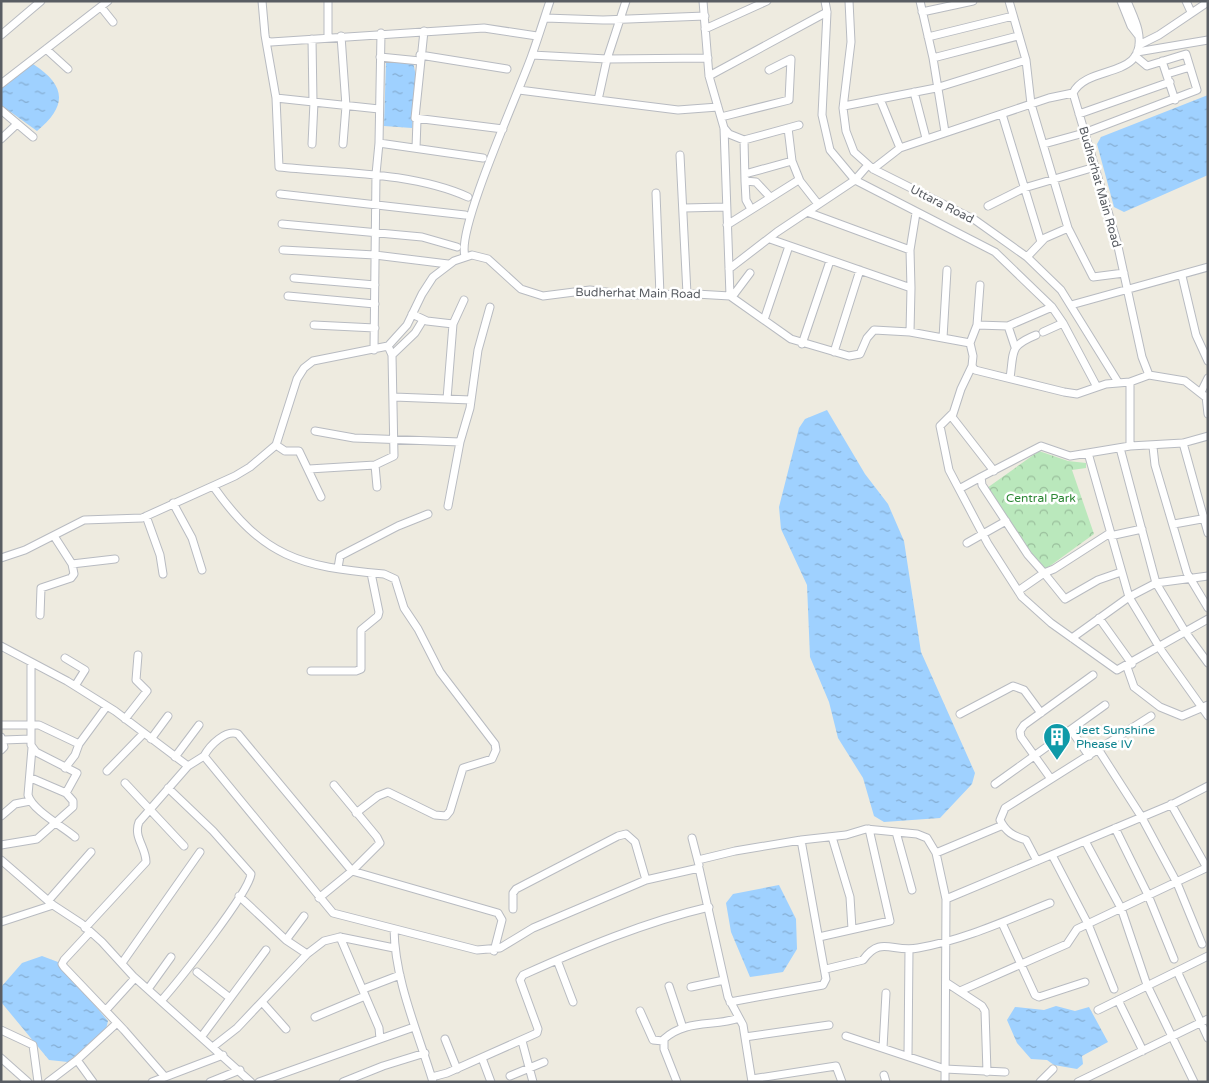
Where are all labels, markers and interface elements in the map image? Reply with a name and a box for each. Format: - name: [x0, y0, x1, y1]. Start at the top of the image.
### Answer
- street label: Budherhat Main Road: [1076, 125, 1124, 249]
- street label: Uttara Road: [908, 182, 976, 226]
- street label: Budherhat Main Road: [575, 285, 701, 301]
- park label: Central Park: [1006, 491, 1076, 505]
- building icon: Jeet Sunshine Phease IV: [1042, 722, 1072, 761]
- place label: Jeet Sunshine Phease IV: [1076, 723, 1155, 751]

